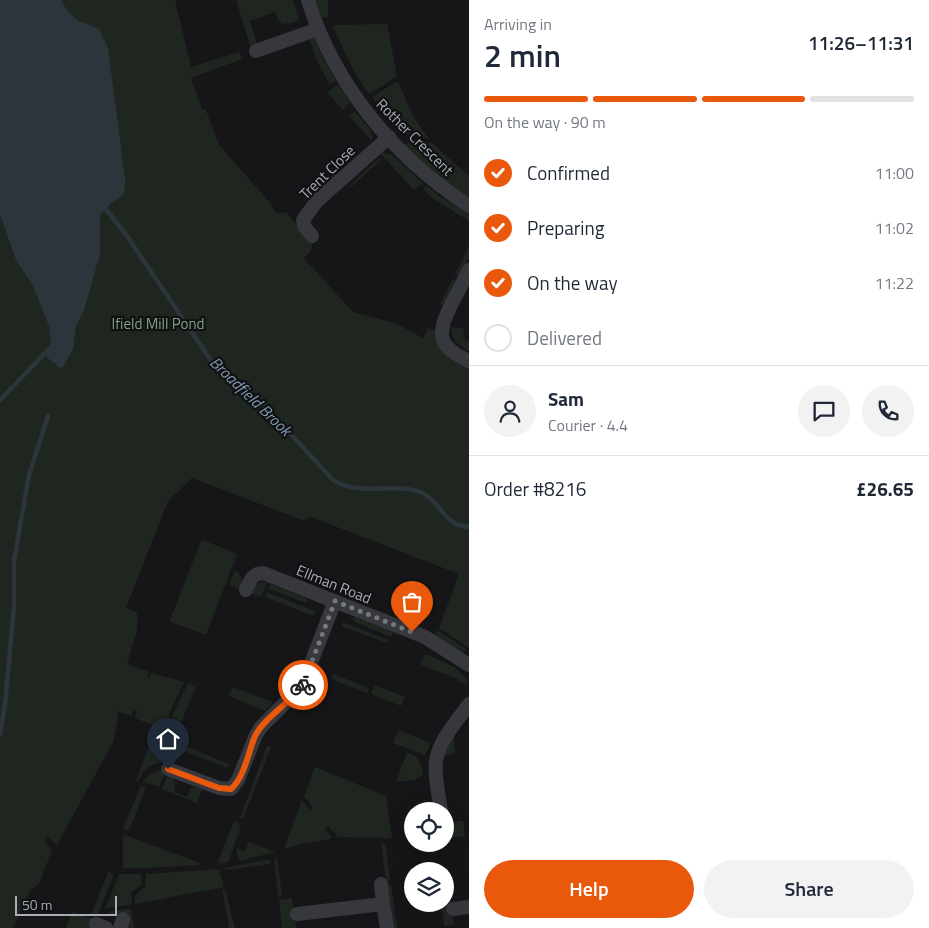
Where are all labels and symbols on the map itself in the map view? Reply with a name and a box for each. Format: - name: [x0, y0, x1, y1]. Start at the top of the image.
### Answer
- street label: Rother Crescent: [371, 93, 459, 181]
- street label: Trent Close: [294, 139, 360, 205]
- park label: Ifield Mill Pond: [111, 312, 205, 335]
- water label: Broadfield Brook: [205, 351, 299, 443]
- street label: Ellman Road: [293, 559, 375, 609]
- pin: [391, 581, 433, 632]
- courier: [278, 660, 328, 710]
- pin: [147, 718, 189, 769]
- scale bar: [15, 893, 118, 916]

